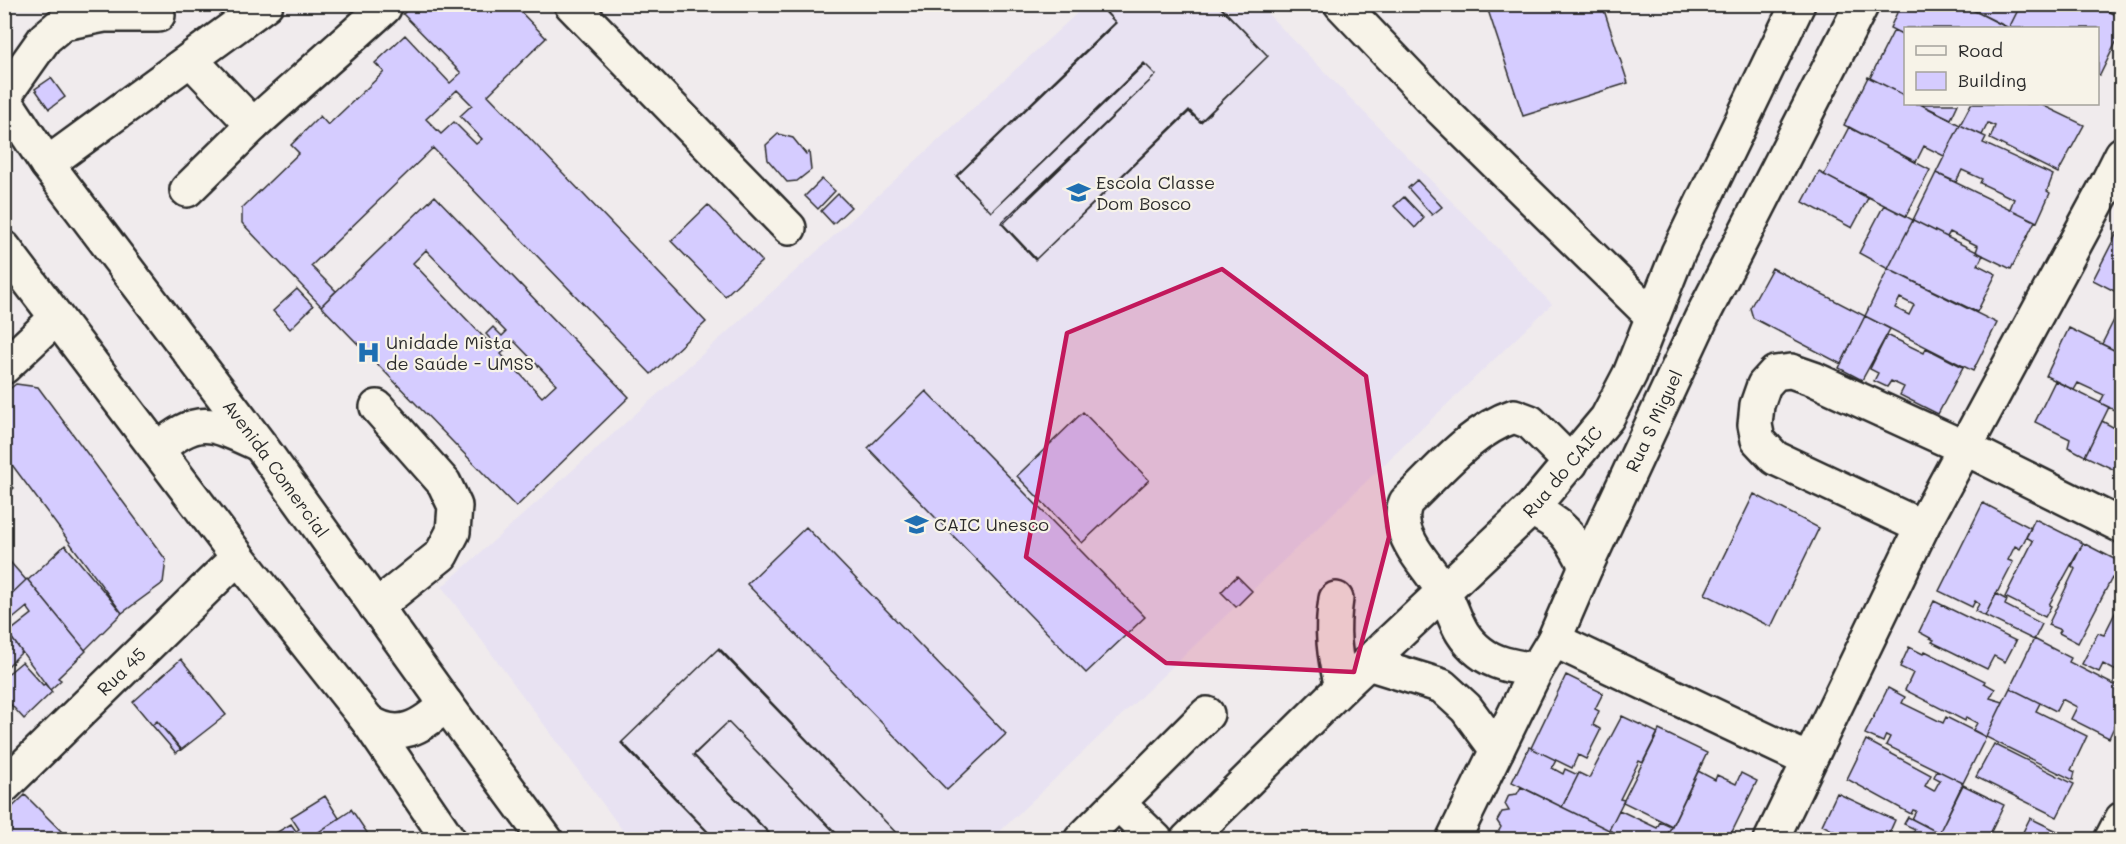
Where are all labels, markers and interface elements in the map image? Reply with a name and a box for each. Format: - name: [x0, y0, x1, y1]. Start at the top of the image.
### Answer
- legend: [1904, 27, 2099, 105]
- text: Road: [1958, 38, 2003, 62]
- text: Building: [1958, 68, 2026, 92]
- place label: Escola Classe Dom Bosco: [1096, 170, 1215, 215]
- school or university icon: Escola Classe Dom Bosco: [1065, 179, 1091, 205]
- place label: Unidade Mista de Saúde - UMSS: [386, 330, 534, 375]
- hospital icon: Unidade Mista de Saúde - UMSS: [355, 339, 381, 365]
- street label: Rua S Miguel: [1619, 366, 1688, 476]
- street label: Avenida Comercial: [218, 395, 335, 542]
- street label: Rua do CAIC: [1517, 421, 1607, 523]
- school or university icon: CAIC Unesco: [903, 511, 929, 537]
- place label: CAIC Unesco: [934, 512, 1049, 536]
- street label: Rua 45: [92, 642, 151, 701]

